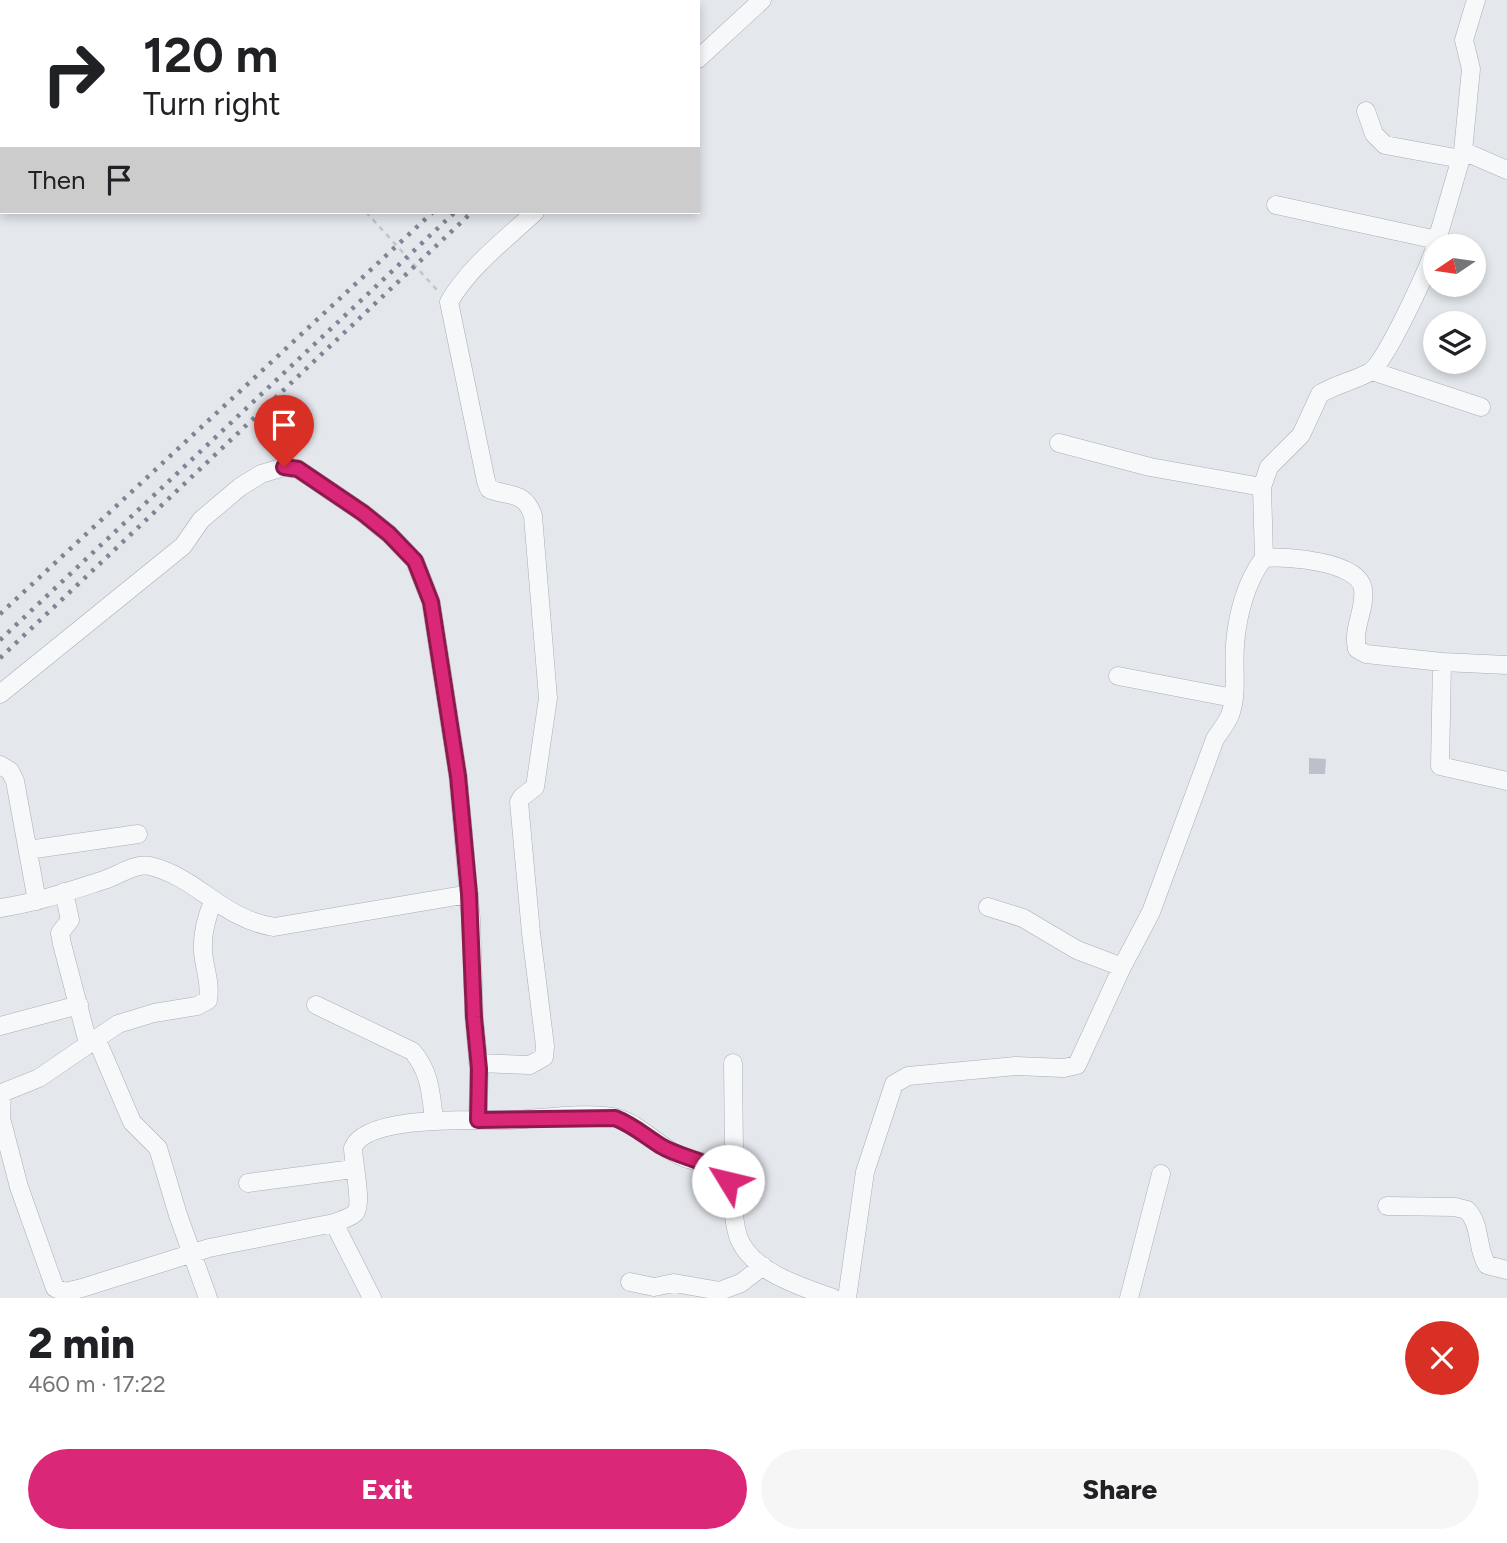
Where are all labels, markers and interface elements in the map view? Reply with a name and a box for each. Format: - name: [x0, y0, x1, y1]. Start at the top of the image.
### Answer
- text: 120 m: [143, 25, 278, 84]
- icon: right: [28, 28, 119, 119]
- text: Turn right: [143, 85, 281, 123]
- icon: arrive: [100, 161, 138, 199]
- text: Then: [28, 164, 86, 196]
- north arrow: [1423, 234, 1486, 298]
- map controls: [1423, 234, 1486, 374]
- button: layers: [1423, 311, 1486, 374]
- pin: [254, 395, 314, 467]
- icon: arrive: [265, 406, 303, 444]
- position arrow: [691, 1144, 765, 1218]
- text: 2 min: [28, 1318, 135, 1369]
- button: close: [1405, 1321, 1479, 1395]
- text: 460 m · 17:22: [28, 1370, 166, 1398]
- button: Exit: [28, 1449, 747, 1529]
- button: Share: [761, 1449, 1479, 1529]

